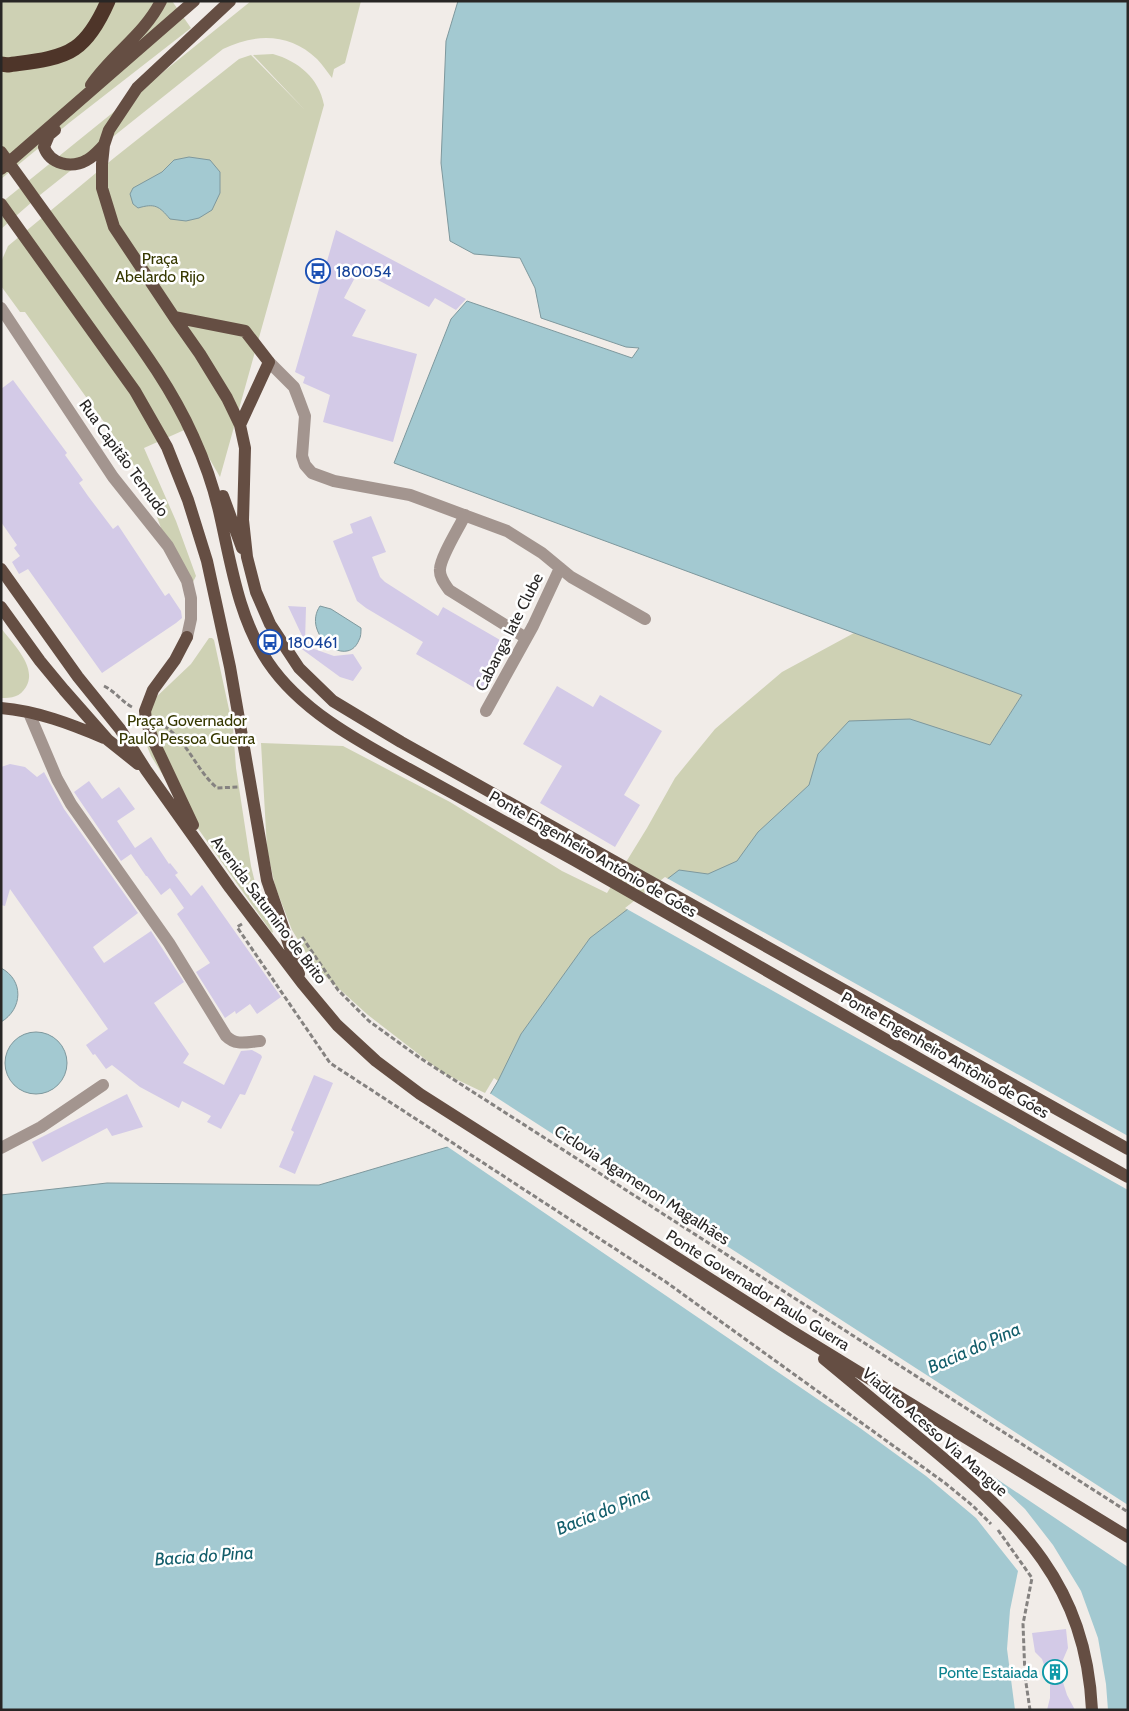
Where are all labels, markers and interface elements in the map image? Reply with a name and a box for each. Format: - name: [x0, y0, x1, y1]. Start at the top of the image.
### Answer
- park label: Praça Abelardo Rijo: [115, 249, 205, 286]
- bus stop icon: 180054: [305, 258, 331, 284]
- place label: 180054: [336, 262, 391, 281]
- street label: Rua Capitão Temudo: [75, 396, 173, 520]
- street label: Cabanga Iate Clube: [471, 570, 547, 694]
- bus stop icon: 180461: [257, 629, 283, 655]
- place label: 180461: [288, 633, 338, 652]
- park label: Praça Governador Paulo Pessoa Guerra: [119, 711, 256, 748]
- street label: Ponte Engenheiro Antônio de Góes: [486, 787, 700, 922]
- street label: Avenida Saturnino de Brito: [207, 832, 331, 988]
- street label: Ponte Engenheiro Antônio de Góes: [838, 988, 1052, 1123]
- street label: Ciclovia Agamenon Magalhães: [551, 1121, 733, 1249]
- street label: Ponte Governador Paulo Guerra: [663, 1226, 854, 1355]
- water label: Bacia do Pina: [924, 1318, 1024, 1378]
- street label: Viaduto Acesso Via Mangue: [858, 1364, 1012, 1500]
- water label: Bacia do Pina: [553, 1482, 653, 1540]
- water label: Bacia do Pina: [154, 1542, 254, 1570]
- building icon: Ponte Estaiada: [1042, 1659, 1068, 1685]
- place label: Ponte Estaiada: [938, 1663, 1038, 1682]

